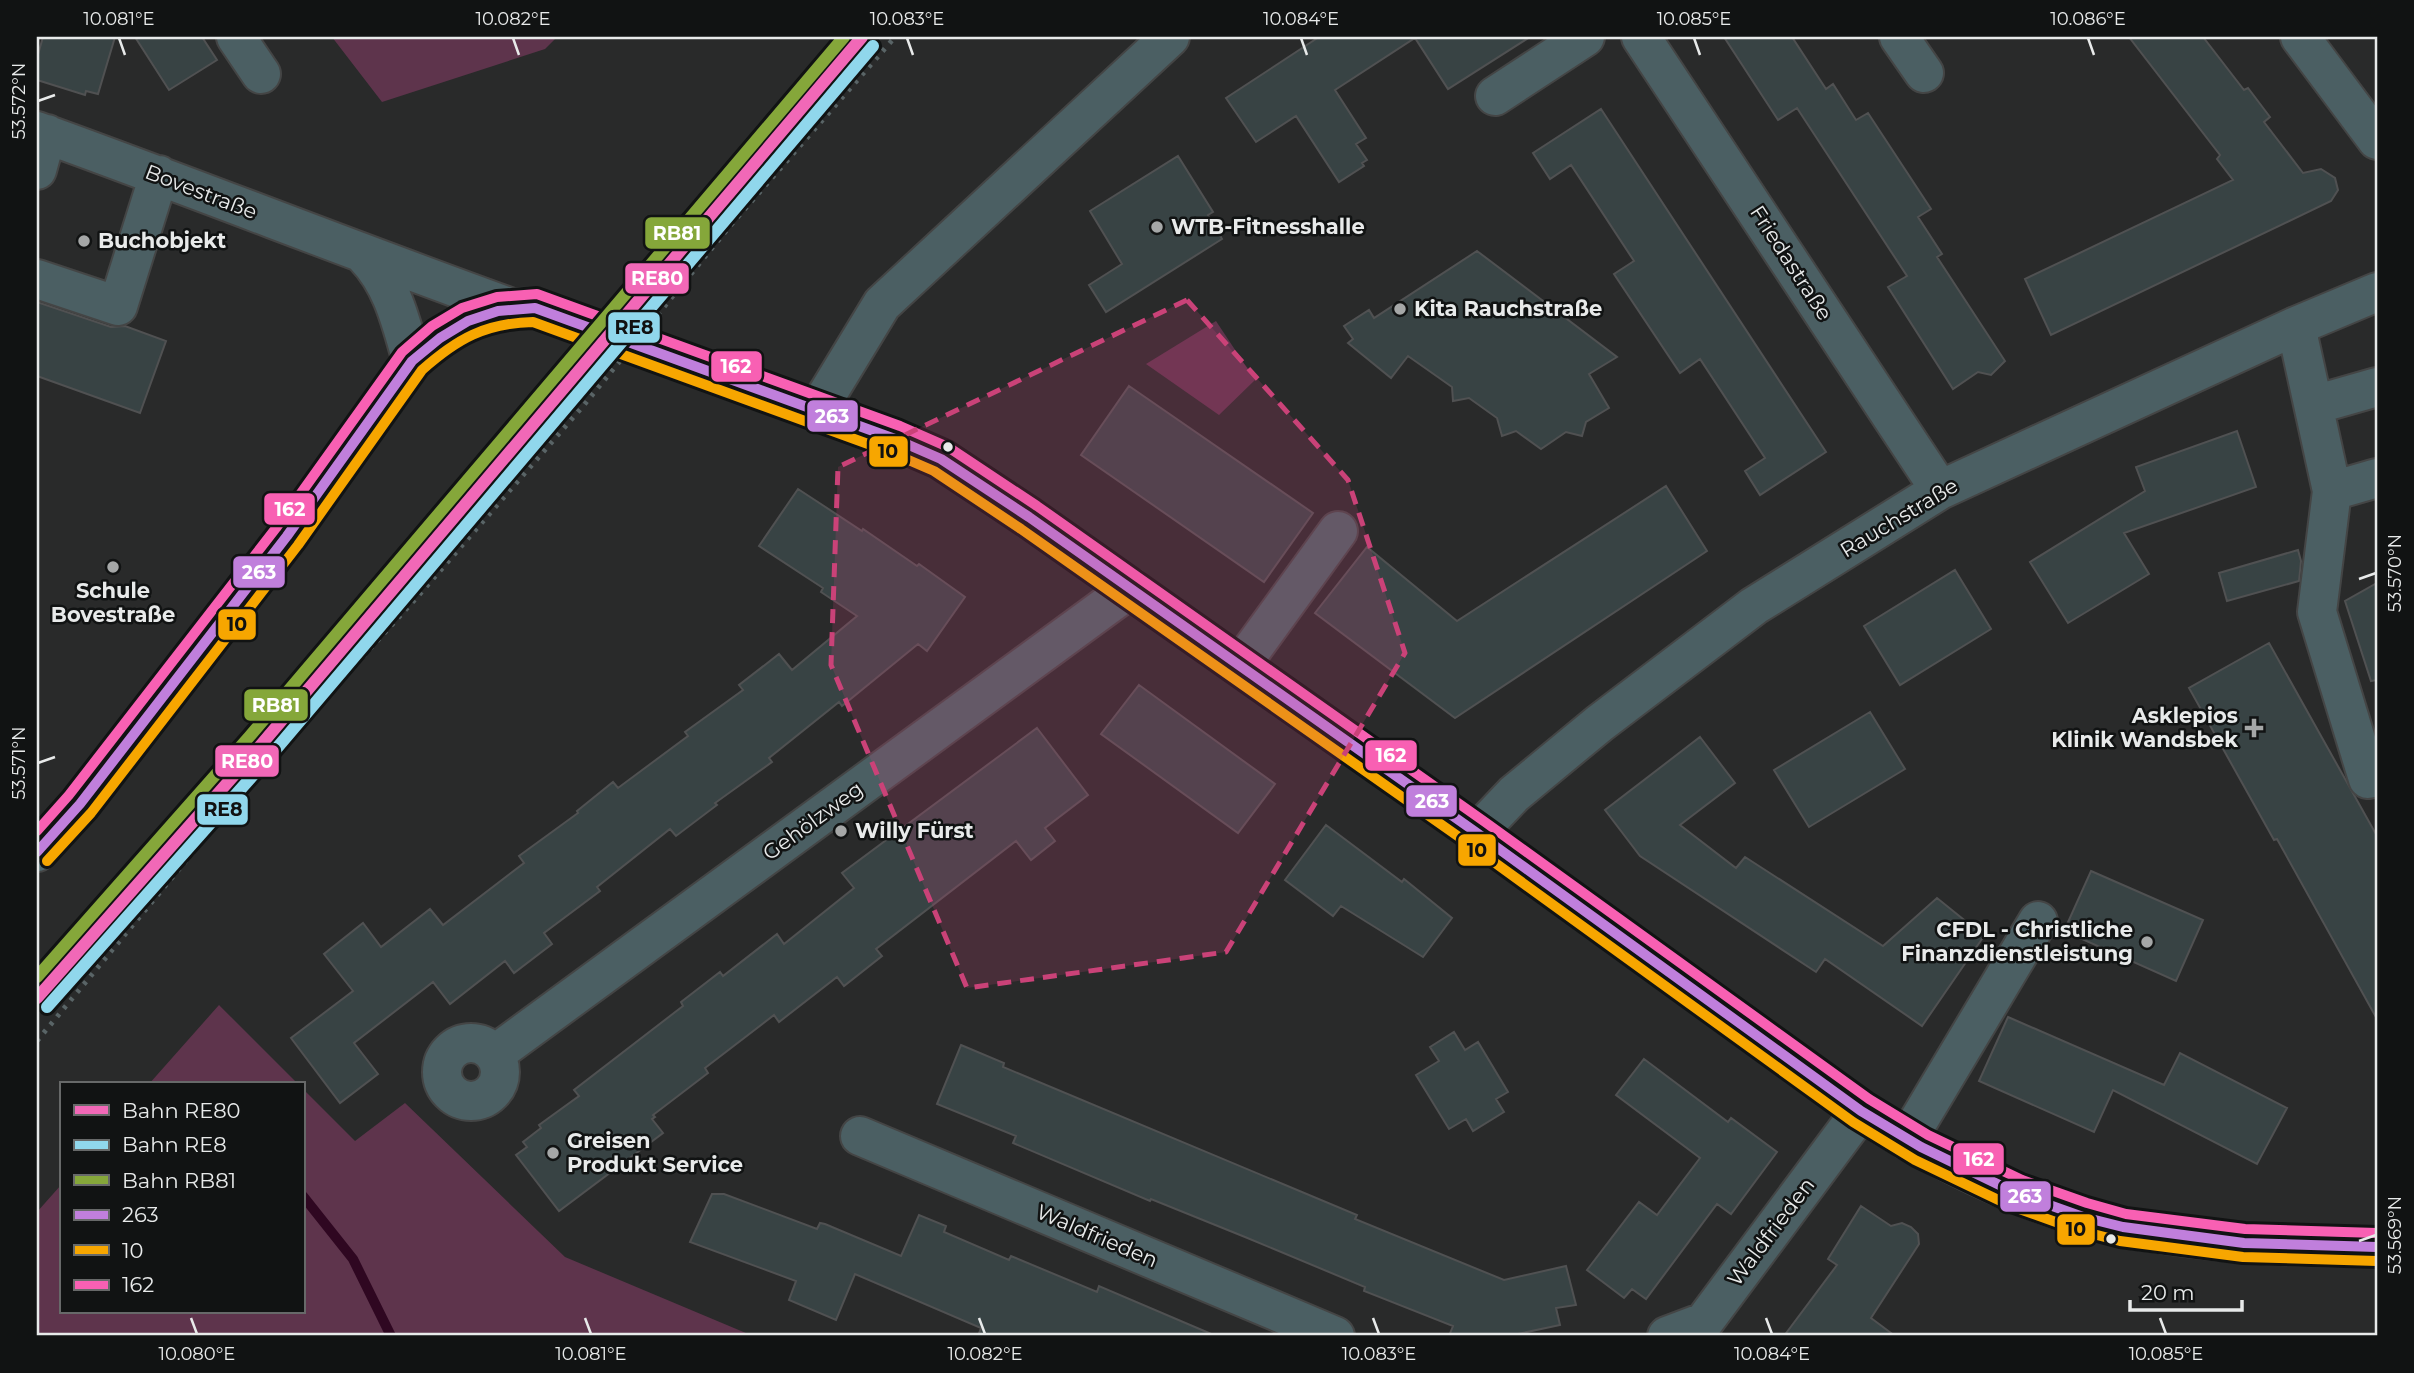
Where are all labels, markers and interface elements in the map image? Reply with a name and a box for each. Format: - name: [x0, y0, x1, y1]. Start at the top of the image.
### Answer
- text: 10.081°E: [83, 8, 155, 30]
- text: 10.082°E: [475, 8, 551, 30]
- text: 10.083°E: [870, 8, 944, 30]
- text: 10.084°E: [1263, 8, 1339, 30]
- text: 10.085°E: [1657, 8, 1731, 30]
- text: 10.086°E: [2050, 8, 2126, 30]
- text: 53.572°N: [8, 62, 30, 140]
- street label: Bovestraße: [142, 159, 261, 224]
- street label: Friedastraße: [1745, 201, 1838, 325]
- place label: WTB-Fitnesshalle: [1171, 214, 1365, 239]
- line badge: RB81: [644, 216, 711, 250]
- marker: WTB-Fitnesshalle: [1149, 219, 1165, 235]
- text: RB81: [653, 222, 701, 245]
- place label: Buchobjekt: [98, 228, 226, 253]
- marker: Buchobjekt: [76, 233, 92, 249]
- line badge: RE80: [624, 262, 690, 295]
- text: RE80: [631, 267, 683, 290]
- place label: Kita Rauchstraße: [1414, 296, 1602, 321]
- marker: Kita Rauchstraße: [1392, 301, 1408, 317]
- line badge: RE8: [607, 311, 661, 344]
- text: RE8: [614, 316, 654, 339]
- line badge: 162: [710, 350, 763, 383]
- text: 162: [721, 355, 751, 378]
- line badge: 263: [806, 399, 859, 433]
- text: 263: [815, 405, 849, 428]
- line badge: 10: [868, 435, 909, 468]
- text: 10: [878, 440, 898, 463]
- unlabelled marker: [941, 440, 955, 454]
- street label: Rauchstraße: [1835, 473, 1962, 563]
- line badge: 162: [263, 492, 316, 526]
- text: 162: [275, 498, 305, 521]
- text: 53.570°N: [2384, 534, 2406, 612]
- line badge: 263: [232, 555, 286, 589]
- marker: Schule Bovestraße: [105, 559, 121, 575]
- text: 263: [242, 561, 276, 584]
- place label: Schule Bovestraße: [51, 578, 175, 627]
- line badge: 10: [217, 608, 257, 641]
- text: 10: [227, 613, 247, 636]
- line badge: RB81: [243, 688, 309, 722]
- text: RB81: [252, 694, 300, 717]
- place label: Asklepios Klinik Wandsbek: [2051, 703, 2238, 752]
- marker: Asklepios Klinik Wandsbek: [2244, 718, 2264, 738]
- text: 53.571°N: [8, 726, 30, 800]
- line badge: 162: [1364, 739, 1418, 772]
- line badge: RE80: [214, 744, 280, 778]
- text: 162: [1376, 744, 1406, 767]
- text: RE80: [221, 750, 273, 773]
- street label: Gehölzweg: [758, 776, 868, 865]
- line badge: 263: [1405, 784, 1458, 818]
- text: 263: [1415, 790, 1449, 813]
- line badge: RE8: [196, 793, 249, 826]
- text: RE8: [203, 798, 243, 821]
- place label: Willy Fürst: [855, 818, 974, 843]
- marker: Willy Fürst: [833, 823, 849, 839]
- line badge: 10: [1457, 833, 1497, 867]
- text: 10: [1467, 839, 1487, 862]
- place label: CFDL - Christliche Finanzdienstleistung: [1901, 917, 2133, 966]
- marker: CFDL - Christliche Finanzdienstleistung: [2139, 934, 2155, 950]
- legend: [60, 1082, 304, 1314]
- text: Bahn RE80: [122, 1098, 241, 1123]
- place label: Greisen Produkt Service: [567, 1128, 743, 1177]
- text: Bahn RE8: [122, 1132, 227, 1157]
- line badge: 162: [1952, 1142, 2005, 1176]
- marker: Greisen Produkt Service: [545, 1145, 561, 1161]
- text: 162: [1964, 1148, 1994, 1171]
- text: Bahn RB81: [122, 1168, 236, 1193]
- street label: Waldfrieden: [1722, 1173, 1819, 1291]
- line badge: 263: [1999, 1180, 2052, 1213]
- text: 263: [2008, 1185, 2042, 1208]
- text: 53.569°N: [2384, 1196, 2406, 1274]
- street label: Waldfrieden: [1033, 1199, 1162, 1272]
- text: 263: [122, 1202, 159, 1227]
- line badge: 10: [2056, 1213, 2096, 1246]
- text: 10: [2066, 1218, 2086, 1241]
- unlabelled marker: [2104, 1232, 2118, 1246]
- text: 10: [122, 1238, 143, 1263]
- scale bar: [2130, 1268, 2242, 1312]
- text: 162: [122, 1272, 154, 1297]
- text: 20 m: [2141, 1280, 2195, 1305]
- text: 10.080°E: [159, 1343, 235, 1365]
- text: 10.081°E: [555, 1343, 627, 1365]
- text: 10.082°E: [947, 1343, 1023, 1365]
- text: 10.083°E: [1342, 1343, 1416, 1365]
- text: 10.084°E: [1734, 1343, 1810, 1365]
- text: 10.085°E: [2129, 1343, 2203, 1365]

